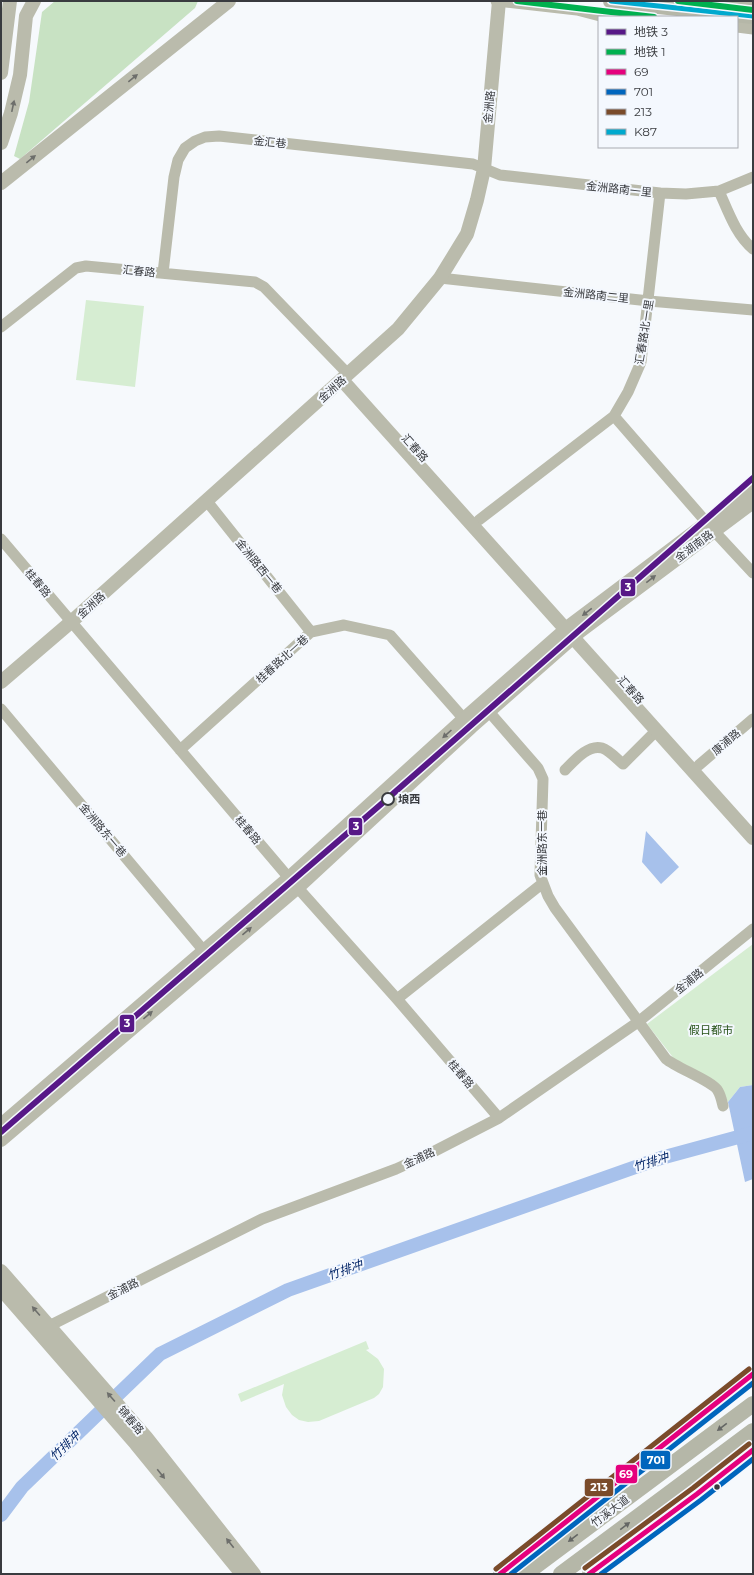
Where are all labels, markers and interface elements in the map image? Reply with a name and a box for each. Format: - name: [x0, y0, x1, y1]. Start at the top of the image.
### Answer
- legend: [598, 16, 738, 148]
- text: 地铁 3: [634, 24, 668, 39]
- text: 地铁 1: [634, 44, 665, 59]
- text: 69: [634, 64, 649, 79]
- one-way arrow: [128, 73, 139, 82]
- text: 701: [634, 84, 653, 99]
- street label: 金洲路: [481, 90, 497, 124]
- one-way arrow: [10, 100, 16, 112]
- text: 213: [634, 104, 652, 119]
- text: K87: [634, 124, 657, 139]
- street label: 金汇巷: [253, 133, 287, 151]
- one-way arrow: [26, 154, 37, 163]
- street label: 金洲路南一里: [585, 179, 653, 199]
- street label: 汇春路: [122, 262, 156, 280]
- street label: 金洲路南二里: [562, 285, 630, 305]
- street label: 汇春路北一里: [632, 298, 656, 366]
- street label: 金洲路: [315, 373, 349, 405]
- street label: 汇春路: [399, 431, 431, 465]
- street label: 金湖南路: [672, 527, 716, 565]
- street label: 金洲路西一巷: [233, 536, 285, 596]
- street label: 桂春路: [22, 566, 54, 600]
- one-way arrow: [645, 575, 656, 583]
- line badge: 3: [620, 578, 636, 597]
- text: 3: [624, 580, 632, 594]
- street label: 金洲路: [74, 589, 108, 621]
- one-way arrow: [582, 608, 593, 616]
- street label: 桂春路北一巷: [253, 632, 311, 686]
- street label: 汇春路: [615, 673, 647, 707]
- street label: 康浦路: [709, 726, 743, 758]
- one-way arrow: [442, 730, 452, 739]
- marker: 埌西: [381, 792, 395, 806]
- place label: 埌西: [398, 792, 420, 806]
- street label: 金洲路东一巷: [76, 800, 130, 860]
- street label: 金洲路东一巷: [535, 810, 549, 876]
- street label: 桂春路: [232, 813, 264, 847]
- line badge: 3: [348, 817, 363, 836]
- text: 3: [352, 819, 360, 833]
- one-way arrow: [242, 926, 252, 935]
- street label: 金浦路: [672, 965, 706, 997]
- one-way arrow: [143, 1010, 153, 1019]
- line badge: 3: [119, 1014, 135, 1033]
- text: 3: [123, 1016, 131, 1030]
- park label: 假日都市: [689, 1023, 733, 1037]
- street label: 桂春路: [445, 1057, 477, 1091]
- street label: 金浦路: [401, 1145, 437, 1171]
- water label: 竹排冲: [631, 1148, 672, 1174]
- water label: 竹排冲: [325, 1256, 366, 1282]
- street label: 金浦路: [105, 1275, 141, 1303]
- one-way arrow: [32, 1306, 41, 1317]
- one-way arrow: [107, 1392, 116, 1401]
- street label: 锦春路: [115, 1403, 147, 1437]
- one-way arrow: [716, 1423, 727, 1431]
- water label: 竹排冲: [46, 1426, 84, 1464]
- line badge: 701: [640, 1450, 671, 1470]
- text: 701: [647, 1453, 665, 1467]
- line badge: 69: [615, 1464, 638, 1484]
- text: 69: [619, 1467, 633, 1481]
- one-way arrow: [156, 1469, 165, 1479]
- line badge: 213: [584, 1478, 614, 1497]
- text: 213: [590, 1480, 608, 1494]
- unlabelled marker: [712, 1482, 722, 1492]
- street label: 竹溪大道: [588, 1492, 632, 1530]
- one-way arrow: [620, 1521, 631, 1530]
- one-way arrow: [567, 1534, 578, 1543]
- one-way arrow: [226, 1538, 234, 1549]

